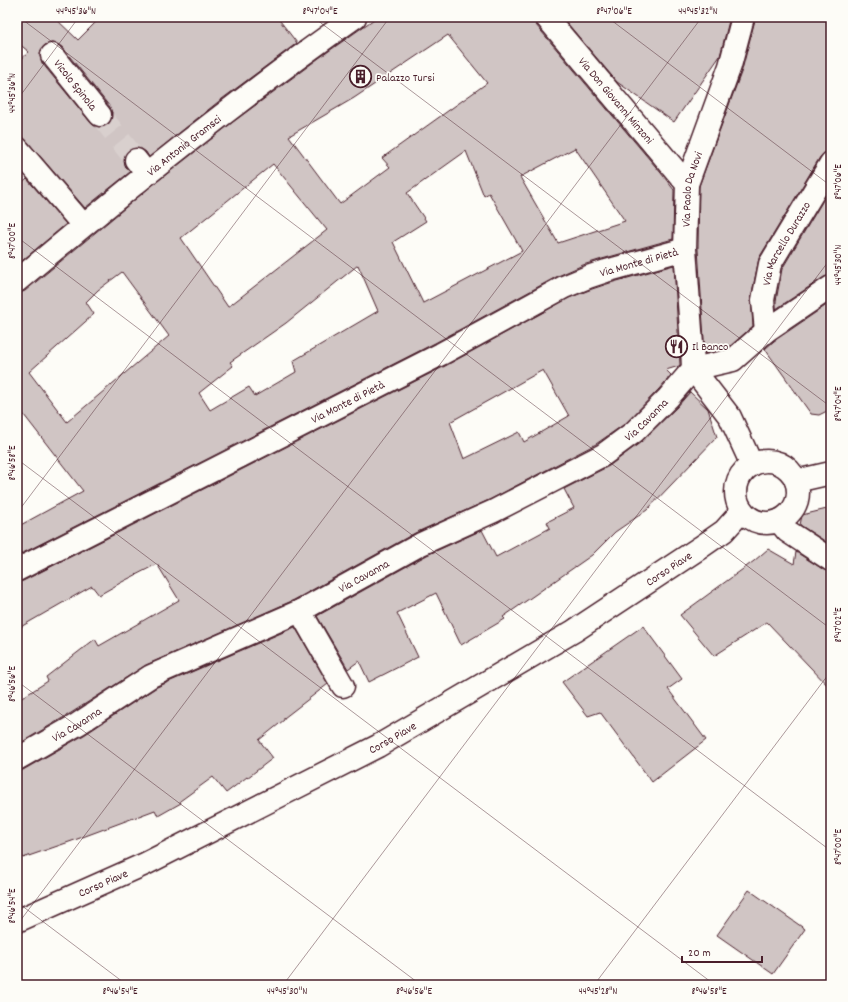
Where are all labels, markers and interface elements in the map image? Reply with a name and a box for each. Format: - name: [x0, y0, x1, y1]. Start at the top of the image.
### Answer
- text: 44°45'36"N: [56, 5, 96, 19]
- text: 8°47'04"E: [303, 5, 338, 19]
- text: 8°47'06"E: [596, 5, 632, 19]
- text: 44°45'32"N: [678, 5, 718, 19]
- street label: Via Don Giovanni Minzoni: [574, 54, 657, 148]
- street label: Vicolo Spinola: [49, 56, 101, 115]
- building icon: Palazzo Tursi: [348, 64, 374, 90]
- place label: Palazzo Tursi: [376, 70, 434, 87]
- text: 44°45'36"N: [6, 73, 20, 113]
- street label: Via Antonio Gramsci: [144, 112, 225, 181]
- street label: Via Paolo Da Novi: [679, 150, 708, 227]
- text: 8°47'06"E: [832, 164, 846, 200]
- street label: Via Marcello Durazzo: [759, 199, 816, 287]
- text: 8°47'00"E: [6, 222, 20, 259]
- street label: Via Monte di Pietà: [598, 244, 680, 282]
- text: 44°45'30"N: [832, 245, 846, 285]
- restaurant icon: Il Banco: [664, 333, 690, 359]
- place label: Il Banco: [692, 339, 728, 356]
- street label: Via Monte di Pietà: [308, 377, 388, 429]
- text: 8°47'04"E: [832, 386, 846, 421]
- street label: Via Cavanna: [621, 395, 673, 446]
- text: 8°46'58"E: [6, 445, 20, 480]
- street label: Corso Piave: [643, 548, 696, 591]
- street label: Via Cavanna: [336, 556, 393, 598]
- text: 8°47'02"E: [832, 607, 846, 643]
- text: 8°46'56"E: [6, 666, 20, 702]
- street label: Via Cavanna: [49, 703, 106, 747]
- street label: Corso Piave: [366, 718, 420, 759]
- text: 8°47'00"E: [832, 828, 846, 865]
- street label: Corso Piave: [76, 866, 131, 903]
- text: 8°46'54"E: [6, 888, 20, 924]
- scale bar: [682, 938, 762, 964]
- text: 20 m: [688, 945, 711, 962]
- text: 8°46'54"E: [102, 985, 138, 999]
- text: 44°45'30"N: [267, 985, 307, 999]
- text: 8°46'56"E: [396, 985, 432, 999]
- text: 44°45'28"N: [578, 985, 618, 999]
- text: 8°46'58"E: [692, 985, 727, 999]

